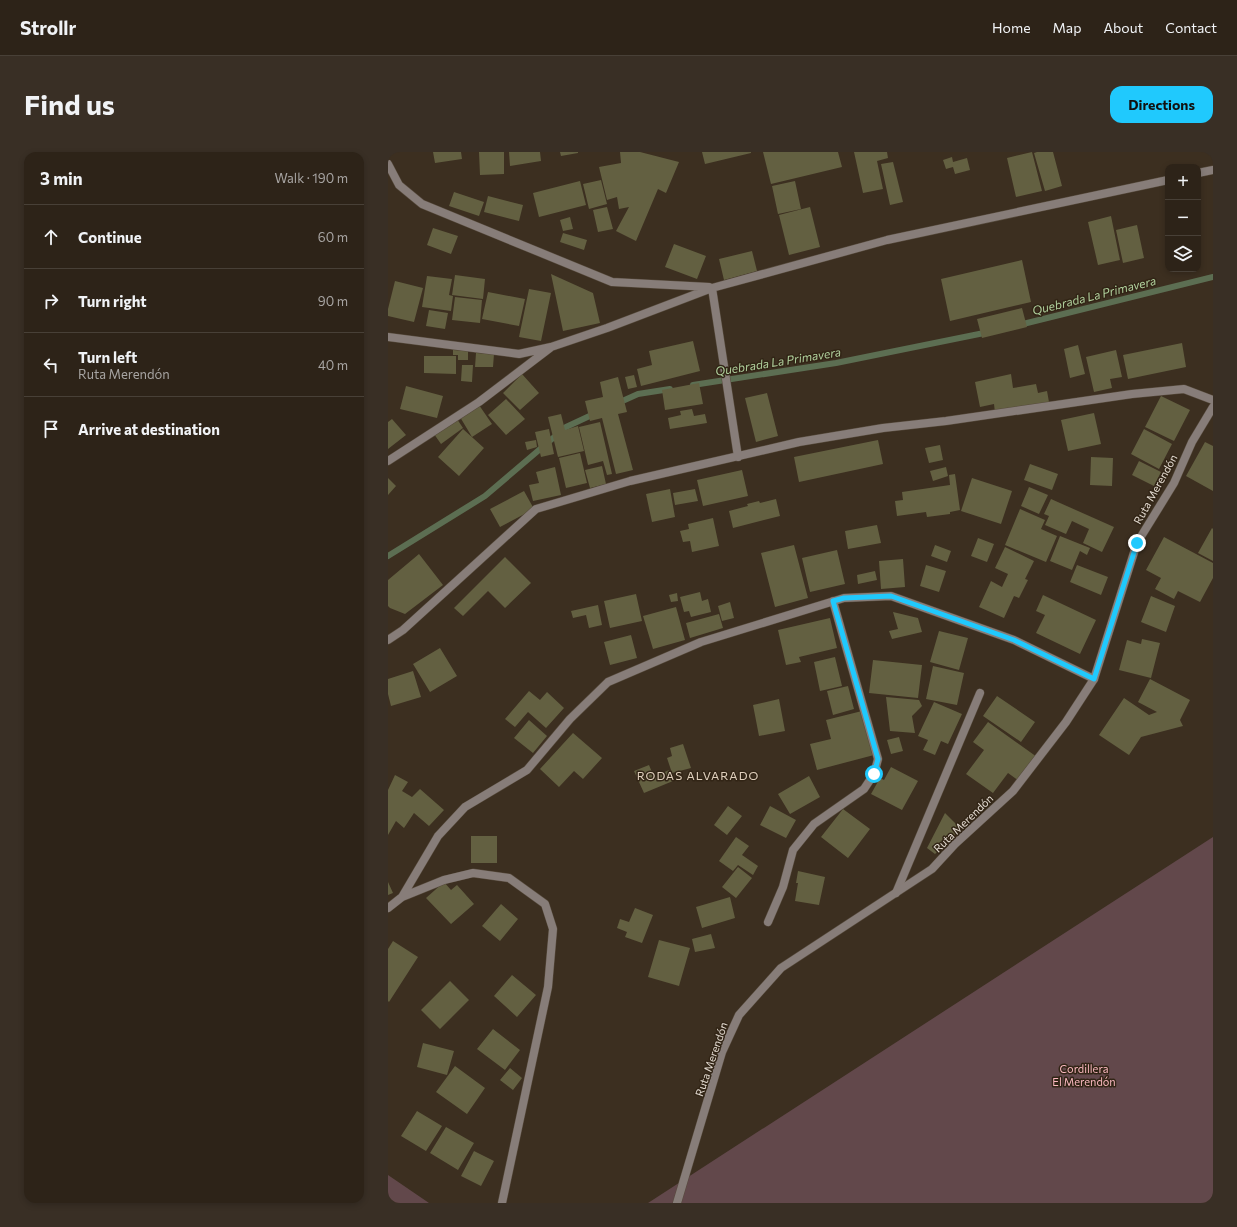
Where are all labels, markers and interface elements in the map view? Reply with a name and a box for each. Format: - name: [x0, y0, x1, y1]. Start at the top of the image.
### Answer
- text: Strollr: [20, 16, 76, 39]
- text: Home: [992, 19, 1031, 36]
- text: Map: [1053, 19, 1081, 36]
- text: About: [1103, 19, 1143, 36]
- text: Contact: [1165, 19, 1217, 36]
- button: Directions: [1110, 86, 1213, 123]
- text: Find us: [24, 87, 115, 121]
- map controls: [1165, 164, 1201, 272]
- button: +: [1165, 164, 1201, 200]
- text: 3 min: [40, 168, 83, 189]
- text: Walk · 190 m: [274, 170, 348, 186]
- button: −: [1165, 200, 1201, 236]
- icon: ahead: [40, 226, 62, 248]
- text: Continue: [78, 228, 142, 246]
- text: 60 m: [318, 229, 348, 245]
- button: layers: [1165, 236, 1201, 272]
- water label: Quebrada La Primavera: [1031, 273, 1157, 317]
- icon: right: [40, 290, 62, 312]
- text: Turn right: [78, 292, 147, 310]
- text: 90 m: [318, 293, 348, 309]
- water label: Quebrada La Primavera: [714, 344, 842, 378]
- text: Turn left: [78, 348, 137, 366]
- icon: left: [40, 354, 62, 376]
- text: 40 m: [318, 357, 348, 373]
- text: Ruta Merendón: [78, 366, 170, 382]
- icon: arrive: [40, 418, 62, 440]
- text: Arrive at destination: [78, 420, 220, 438]
- street label: Ruta Merendón: [1130, 452, 1180, 526]
- route end: [1128, 534, 1146, 552]
- route start: [865, 765, 883, 783]
- district label: RODAS ALVARADO: [637, 768, 759, 782]
- street label: Ruta Merendón: [931, 791, 995, 855]
- street label: Ruta Merendón: [692, 1020, 730, 1098]
- park label: Cordillera El Merendón: [1052, 1062, 1116, 1088]

